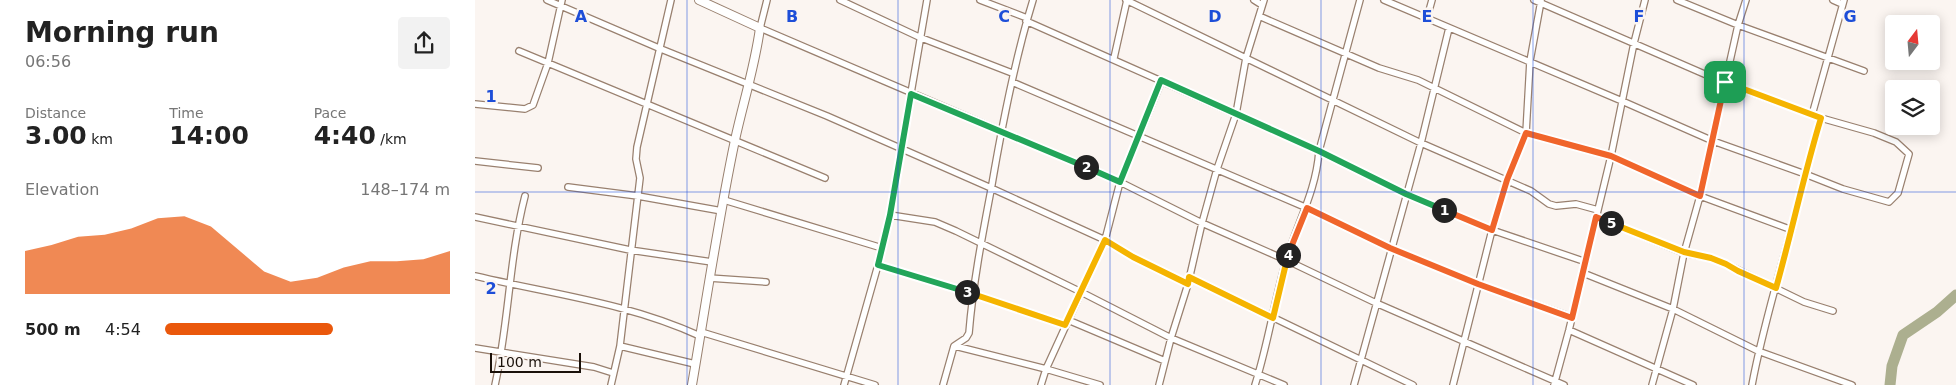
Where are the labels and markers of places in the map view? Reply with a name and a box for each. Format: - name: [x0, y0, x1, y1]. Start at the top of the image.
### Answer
- pin: [1704, 61, 1746, 103]
- pin: 2: [1073, 154, 1099, 180]
- pin: 1: [1431, 198, 1457, 222]
- pin: 5: [1599, 210, 1623, 236]
- pin: 4: [1275, 242, 1301, 268]
- pin: 3: [955, 280, 979, 304]

